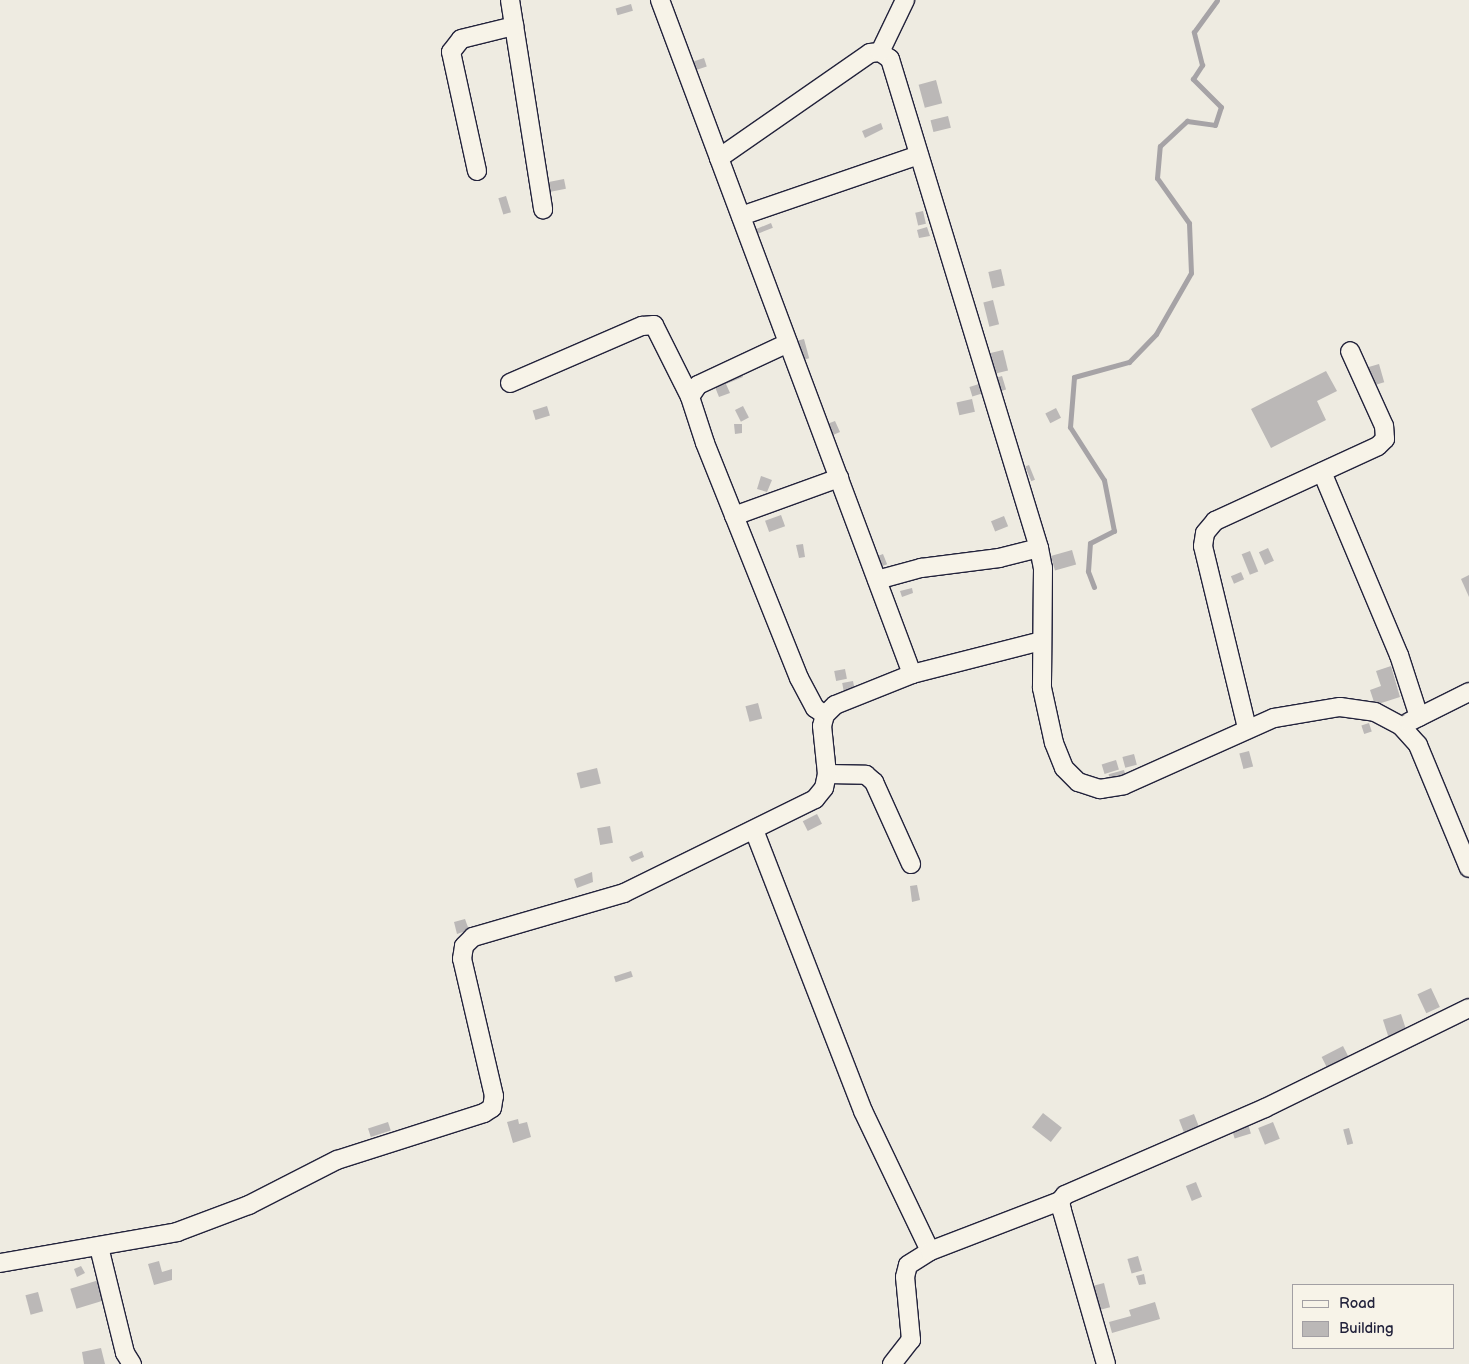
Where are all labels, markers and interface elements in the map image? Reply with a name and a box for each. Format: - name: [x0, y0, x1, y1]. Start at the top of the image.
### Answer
- legend: [1292, 1284, 1454, 1349]
- text: Road: [1339, 1294, 1375, 1313]
- text: Building: [1339, 1319, 1394, 1338]

